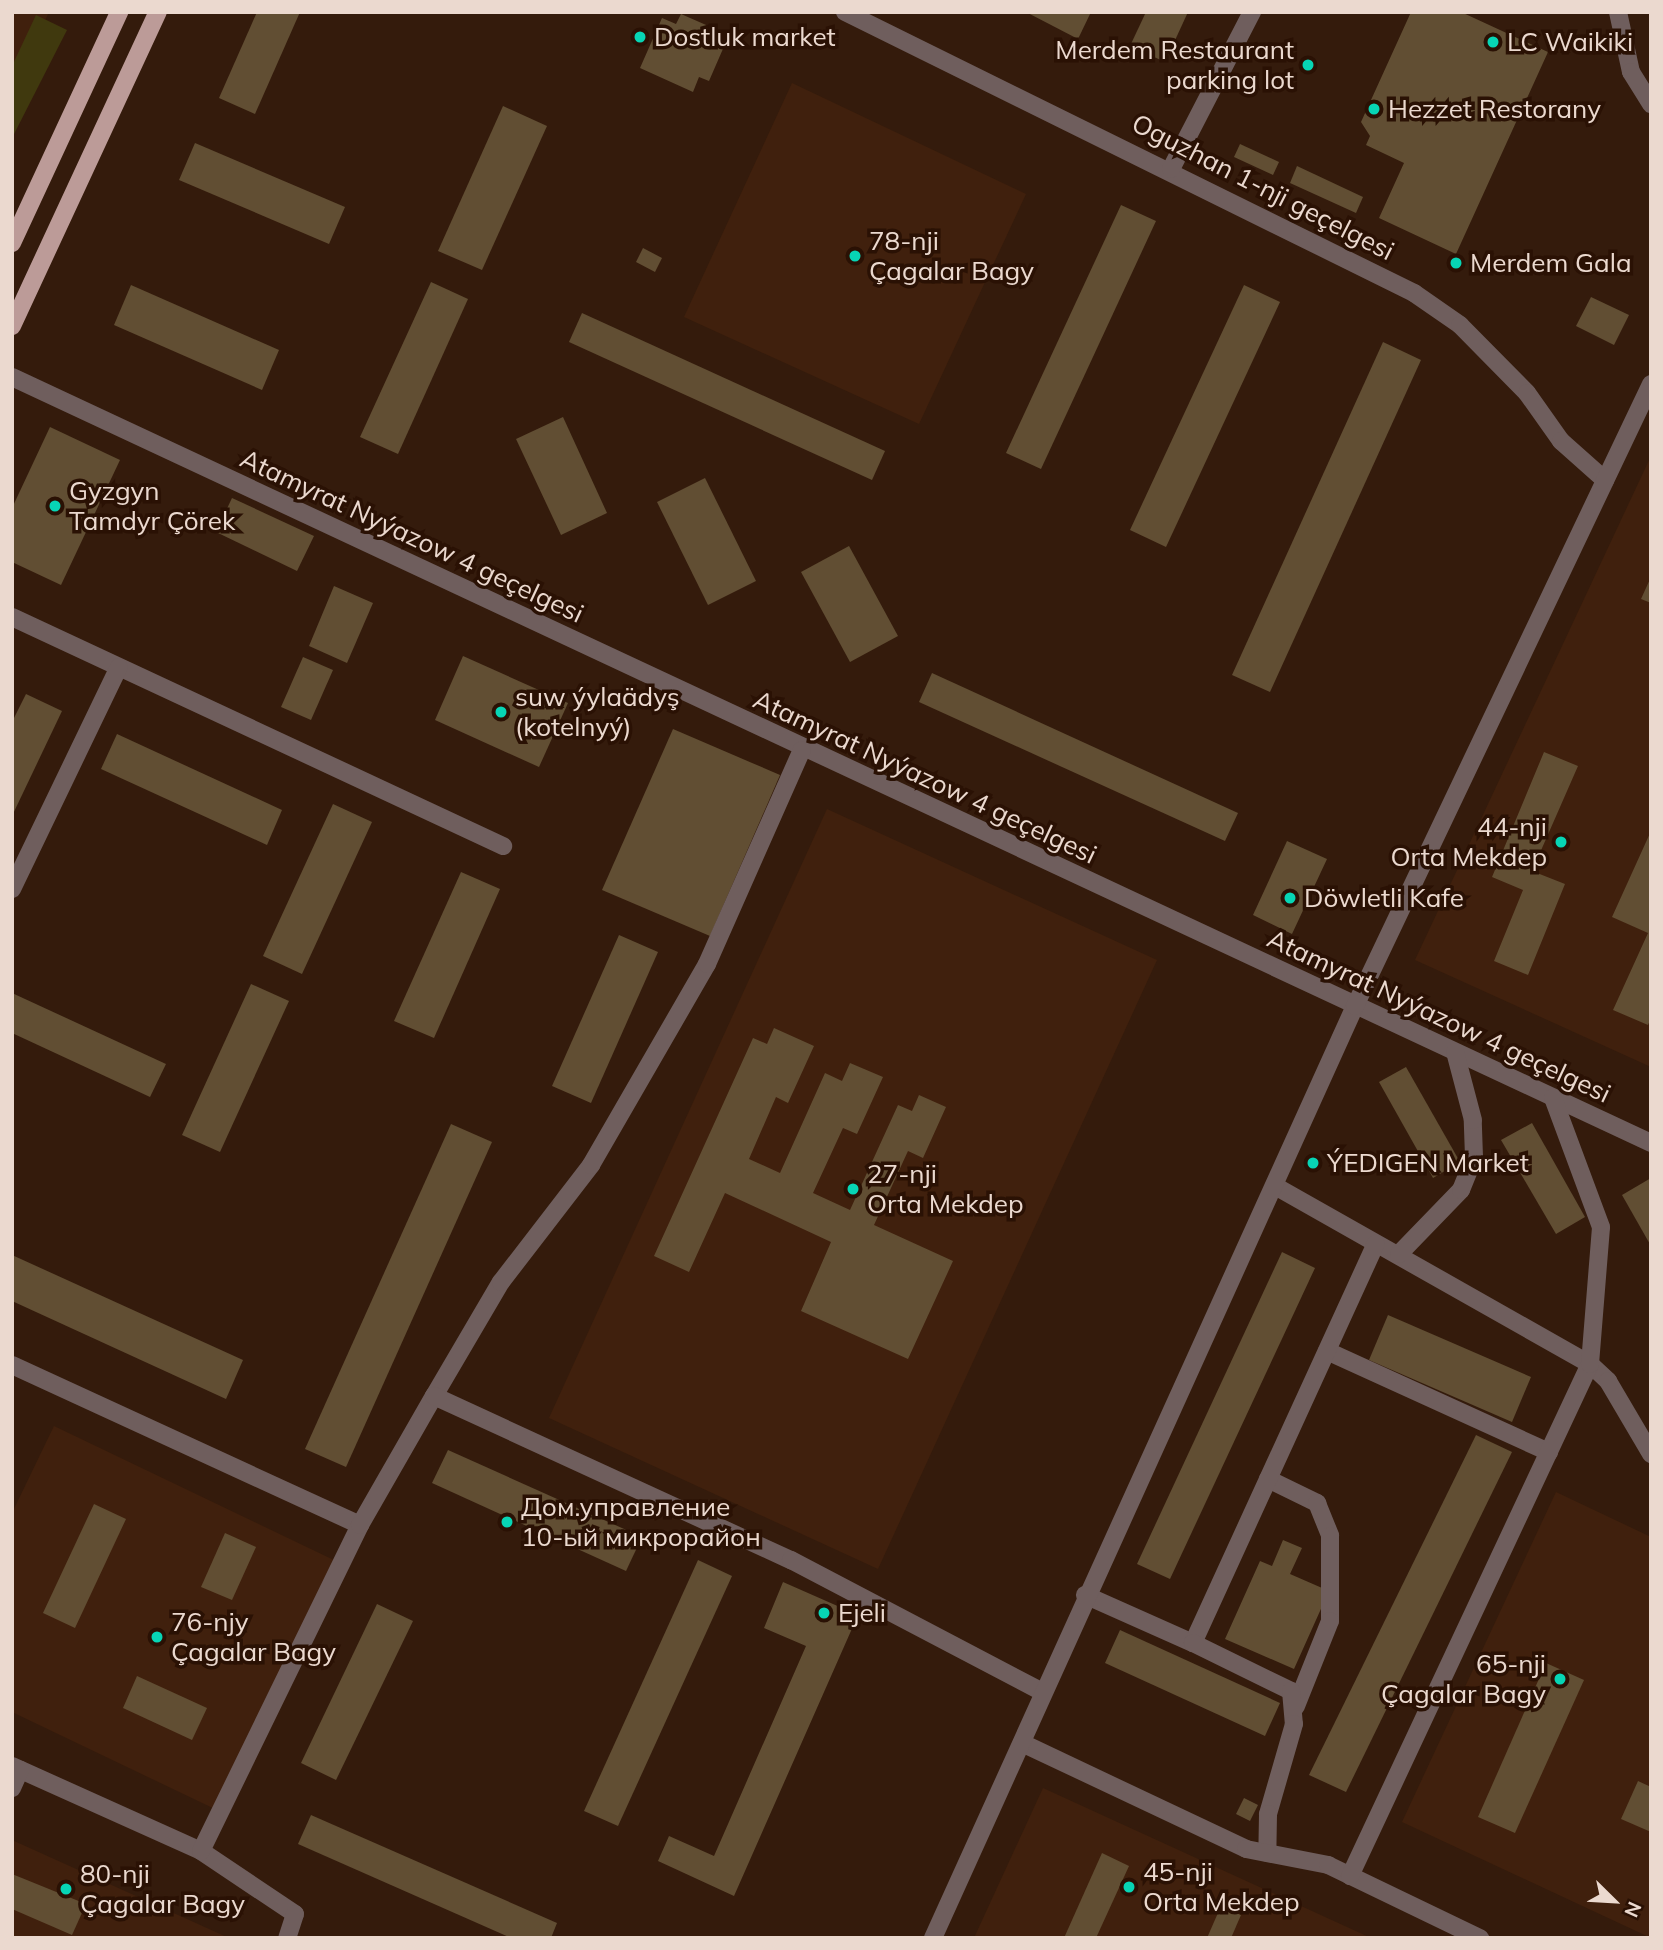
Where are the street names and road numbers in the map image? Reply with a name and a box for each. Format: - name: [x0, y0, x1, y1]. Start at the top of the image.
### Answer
- street label: Oguzhan 1-nji geçelgesi: [1127, 107, 1399, 267]
- street label: Atamyrat Nyýazow 4 geçelgesi: [236, 443, 588, 629]
- street label: Atamyrat Nyýazow 4 geçelgesi: [749, 684, 1101, 870]
- street label: Atamyrat Nyýazow 4 geçelgesi: [1263, 923, 1615, 1109]

